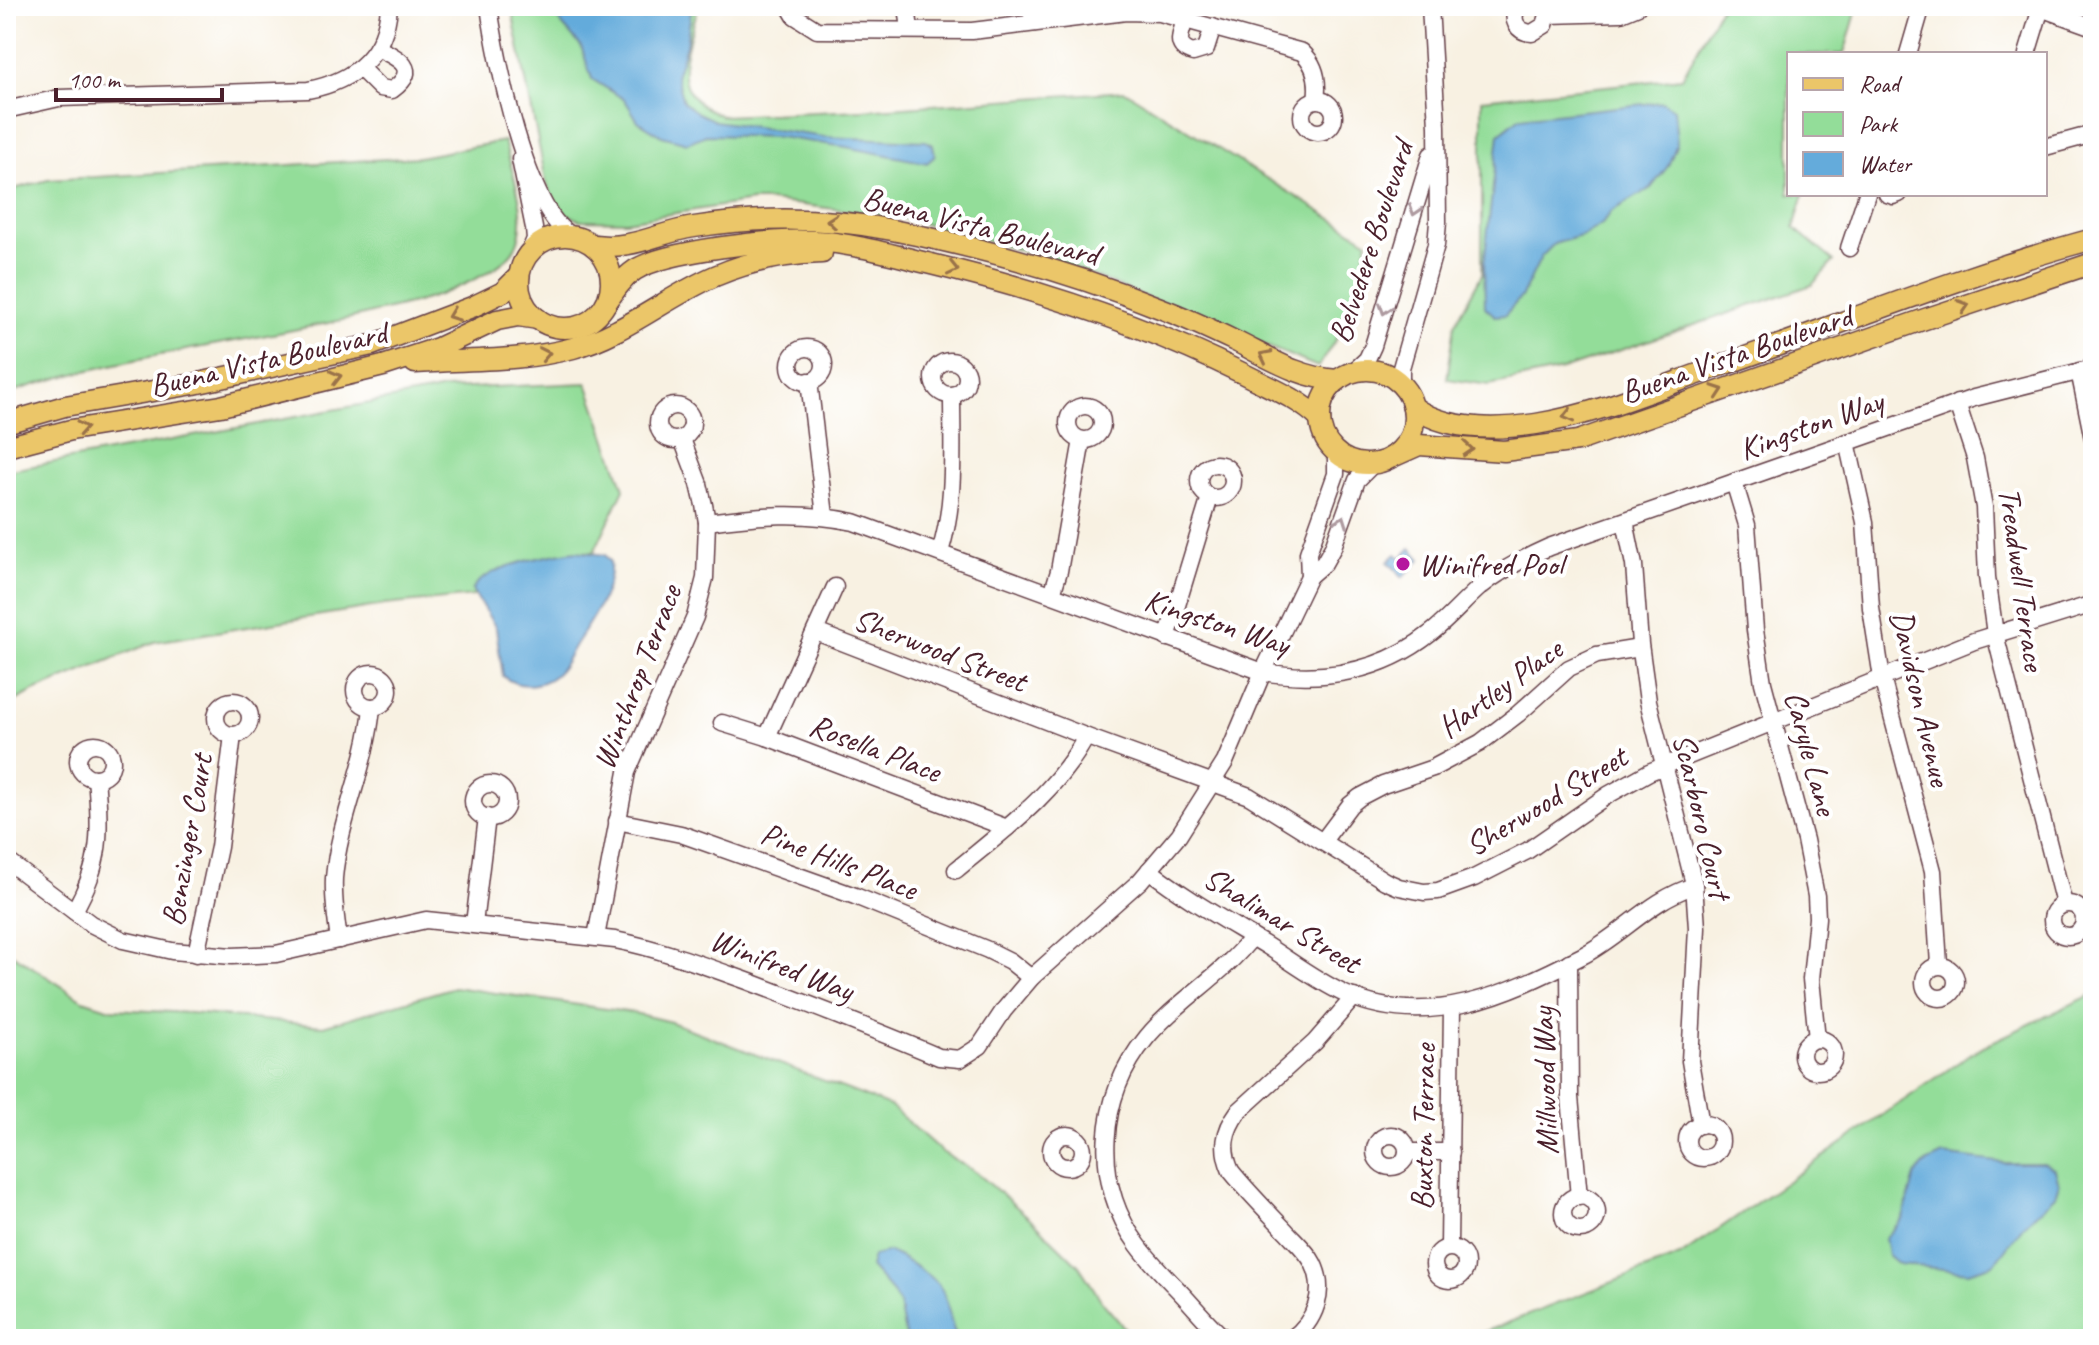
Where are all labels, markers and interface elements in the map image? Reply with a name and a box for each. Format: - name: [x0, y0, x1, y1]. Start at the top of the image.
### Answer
- scale bar: [56, 52, 222, 102]
- legend: [1787, 52, 2047, 196]
- text: 100 m: [68, 65, 122, 95]
- text: Road: [1859, 69, 1903, 99]
- text: Park: [1859, 109, 1899, 139]
- street label: Belvedere Boulevard: [1319, 131, 1425, 348]
- text: Water: [1859, 149, 1914, 179]
- street label: Buena Vista Boulevard: [859, 177, 1107, 276]
- one-way arrow: [1408, 203, 1424, 217]
- one-way arrow: [825, 213, 838, 230]
- one-way arrow: [946, 260, 960, 277]
- street label: Buena Vista Boulevard: [1615, 294, 1861, 413]
- one-way arrow: [1956, 300, 1970, 316]
- one-way arrow: [1379, 301, 1395, 315]
- one-way arrow: [446, 305, 460, 322]
- street label: Buena Vista Boulevard: [146, 311, 394, 406]
- one-way arrow: [538, 346, 552, 363]
- one-way arrow: [1259, 351, 1273, 366]
- one-way arrow: [329, 370, 343, 387]
- street label: Kingston Way: [1733, 379, 1891, 470]
- one-way arrow: [1710, 385, 1724, 401]
- one-way arrow: [1562, 407, 1576, 424]
- one-way arrow: [75, 421, 88, 438]
- one-way arrow: [1462, 440, 1475, 457]
- street label: Treadwell Terrace: [1989, 485, 2056, 676]
- one-way arrow: [1333, 515, 1349, 529]
- place label: Winifred Pool: [1419, 544, 1568, 585]
- marker: Winifred Pool: [1394, 555, 1412, 573]
- street label: Winthrop Terrace: [583, 577, 692, 775]
- street label: Kingston Way: [1139, 579, 1298, 666]
- street label: Sherwood Street: [848, 598, 1035, 703]
- street label: Davidson Avenue: [1881, 606, 1962, 792]
- street label: Hartley Place: [1430, 627, 1573, 747]
- street label: Caryle Lane: [1775, 687, 1848, 822]
- street label: Rosella Place: [804, 704, 949, 793]
- street label: Scarboro Court: [1663, 730, 1742, 907]
- street label: Sherwood Street: [1458, 735, 1637, 865]
- street label: Benzinger Court: [152, 748, 223, 929]
- street label: Pine Hills Place: [755, 812, 925, 910]
- street label: Shalimar Street: [1196, 857, 1371, 985]
- street label: Winifred Way: [705, 919, 861, 1012]
- street label: Millwood Way: [1522, 1004, 1568, 1155]
- street label: Buxton Terrace: [1401, 1041, 1445, 1211]

